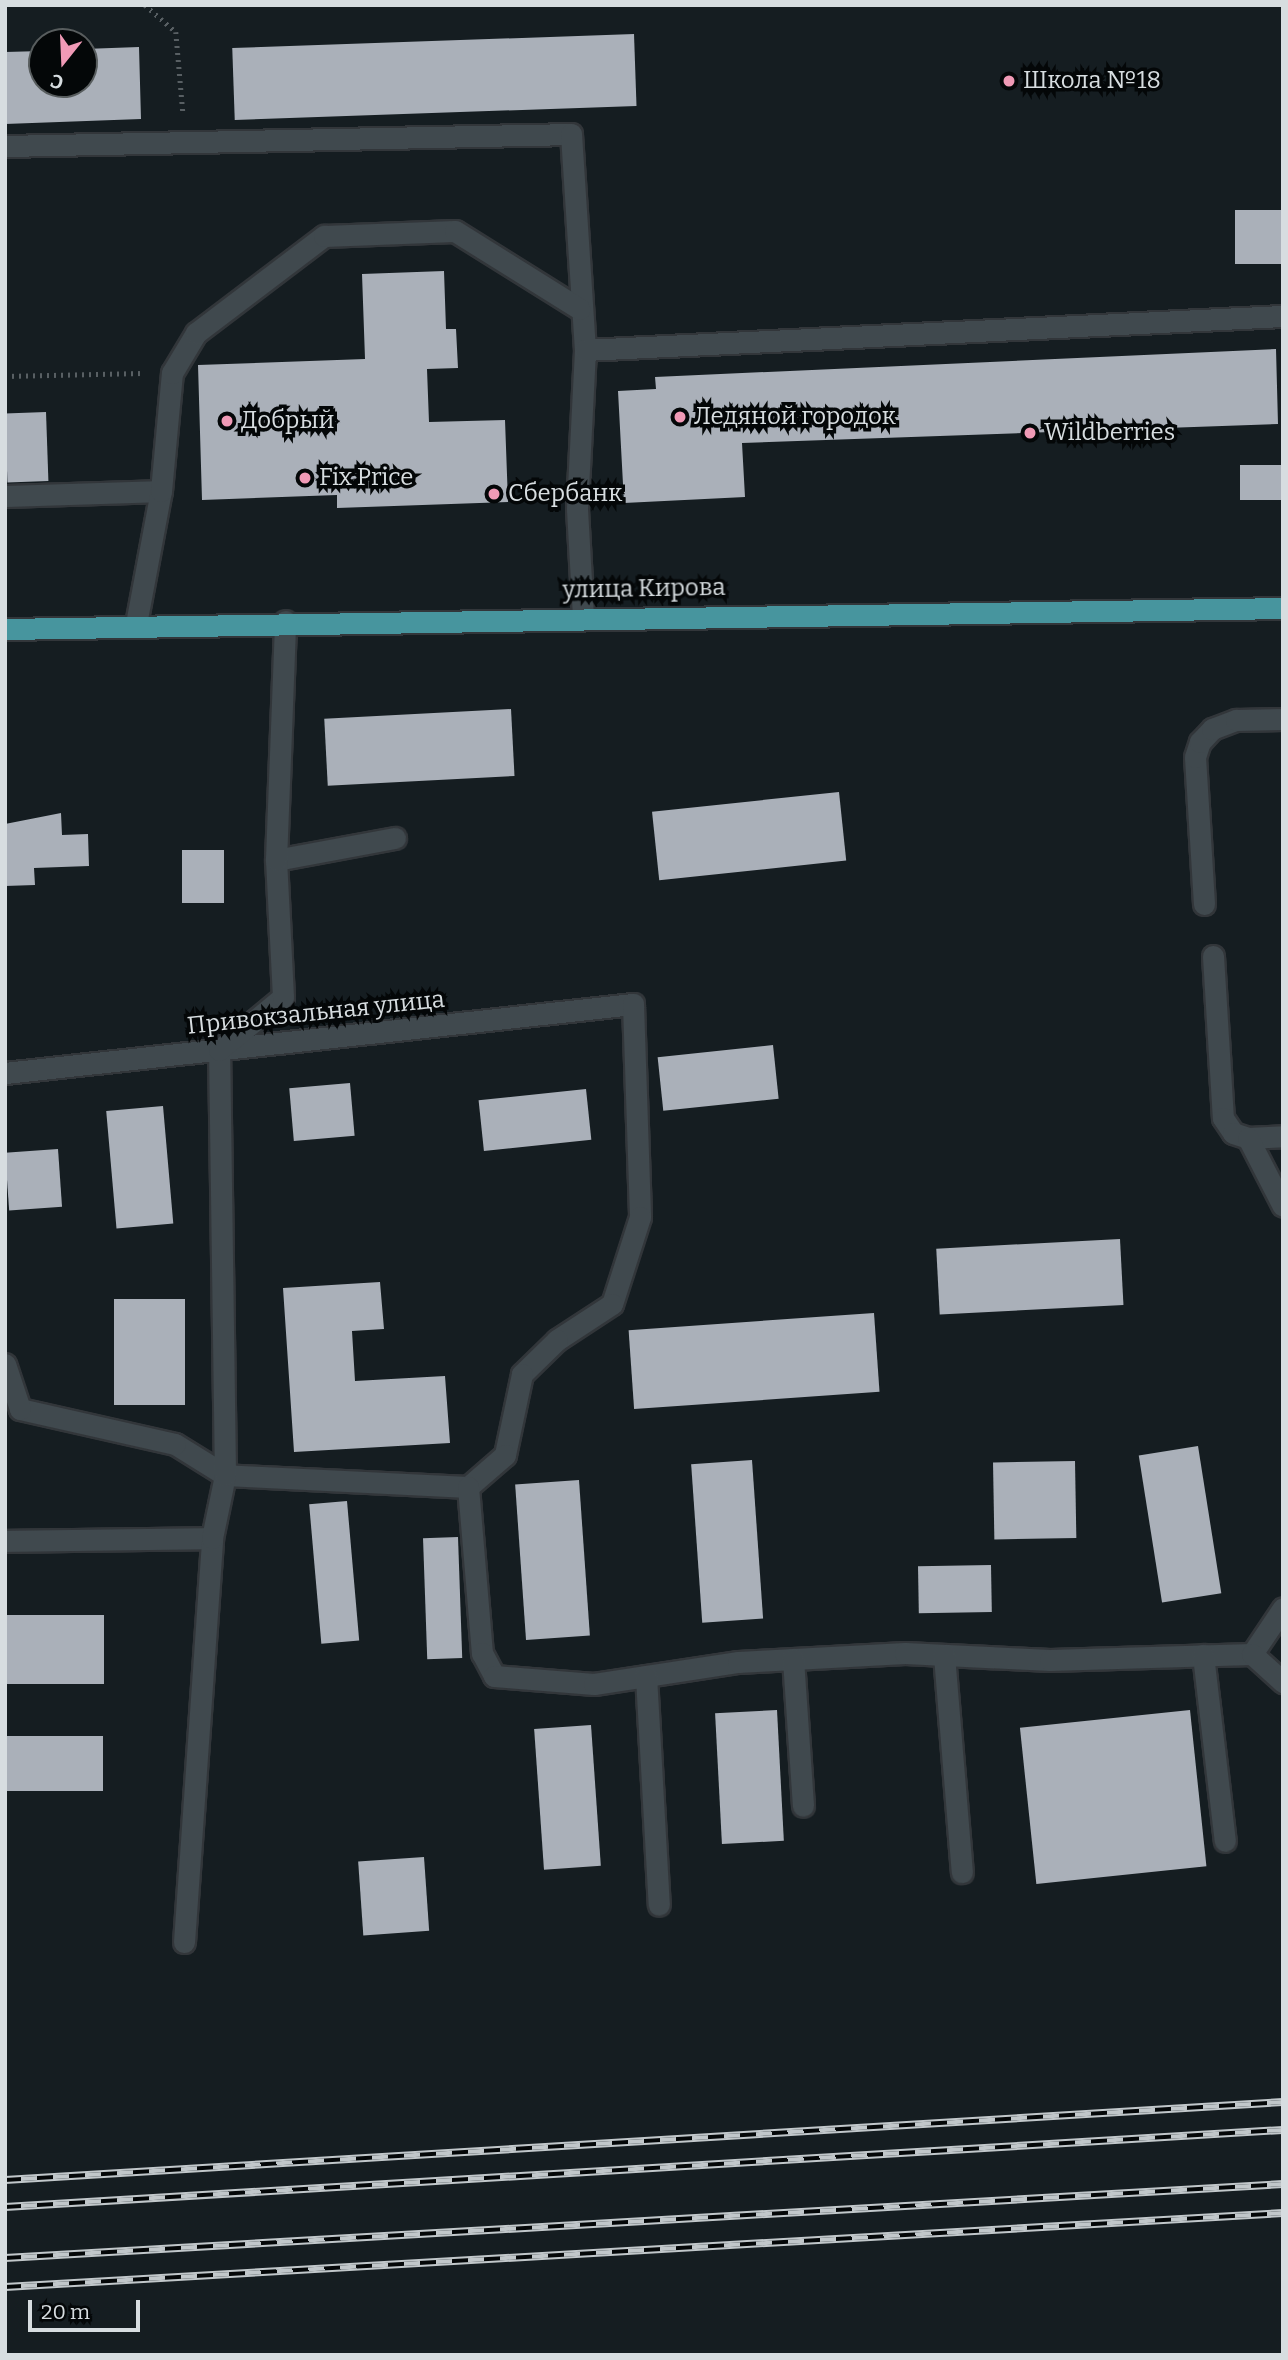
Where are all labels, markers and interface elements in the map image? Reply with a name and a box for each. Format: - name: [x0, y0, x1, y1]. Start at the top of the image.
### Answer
- north arrow: [28, 28, 98, 98]
- place label: Школа №18: [1023, 67, 1161, 95]
- text: С: [48, 69, 66, 94]
- marker: Школа №18: [1001, 73, 1017, 89]
- place label: Ледяной городок: [694, 403, 896, 431]
- place label: Добрый: [241, 407, 334, 435]
- marker: Ледяной городок: [672, 409, 688, 425]
- marker: Добрый: [219, 413, 235, 429]
- place label: Wildberries: [1044, 419, 1175, 447]
- marker: Wildberries: [1022, 425, 1038, 441]
- place label: Fix Price: [319, 464, 413, 492]
- marker: Fix Price: [297, 470, 313, 486]
- place label: Сбербанк: [508, 480, 622, 508]
- marker: Сбербанк: [486, 486, 502, 502]
- street label: улица Кирова: [562, 573, 726, 605]
- street label: Привокзальная улица: [186, 985, 446, 1041]
- scale bar: [32, 2286, 144, 2330]
- text: 20 m: [41, 2299, 90, 2325]

